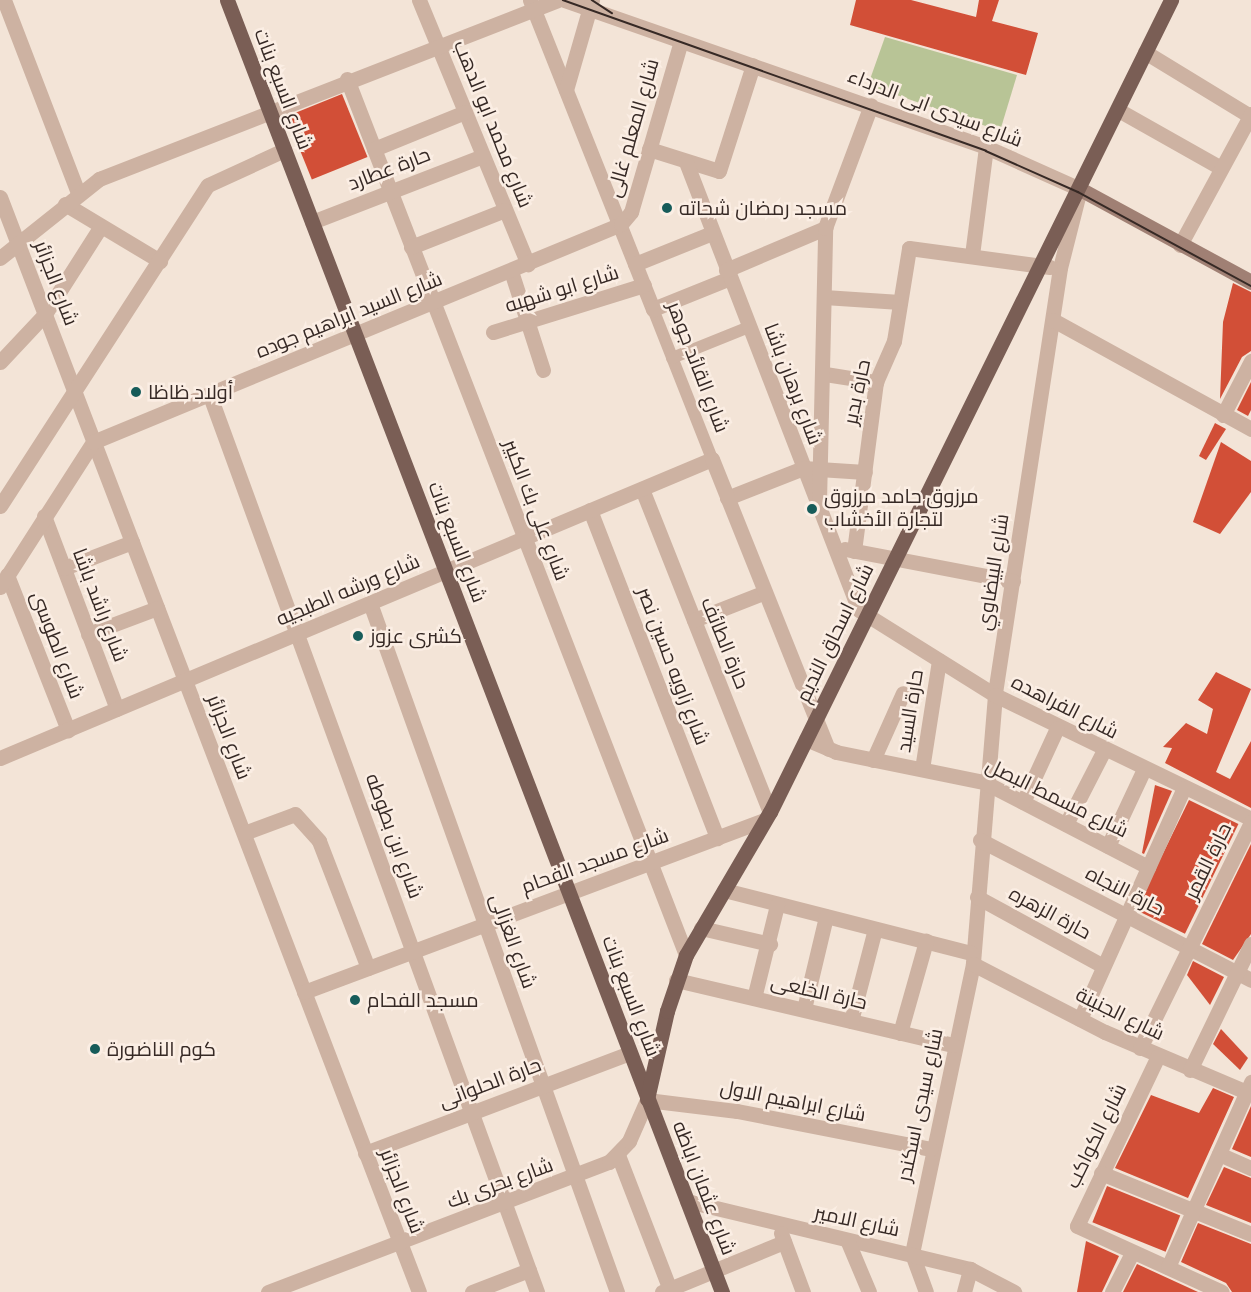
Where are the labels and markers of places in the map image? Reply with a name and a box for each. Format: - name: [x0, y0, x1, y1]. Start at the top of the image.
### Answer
- place label: مسجد رمضان شحاته: [679, 196, 847, 220]
- marker: مسجد رمضان شحاته: [660, 201, 674, 215]
- place label: أولاد ظاظا: [148, 380, 233, 404]
- marker: أولاد ظاظا: [129, 385, 143, 399]
- place label: مرزوق حامد مرزوق لتجارة الأخشاب: [824, 485, 979, 532]
- marker: مرزوق حامد مرزوق لتجارة الأخشاب: [805, 502, 819, 516]
- place label: كشرى عزوز: [370, 624, 462, 648]
- marker: كشرى عزوز: [351, 629, 365, 643]
- place label: مسجد الفحام: [367, 988, 479, 1012]
- marker: مسجد الفحام: [348, 993, 362, 1007]
- place label: كوم الناضورة: [107, 1037, 216, 1061]
- marker: كوم الناضورة: [88, 1042, 102, 1056]

